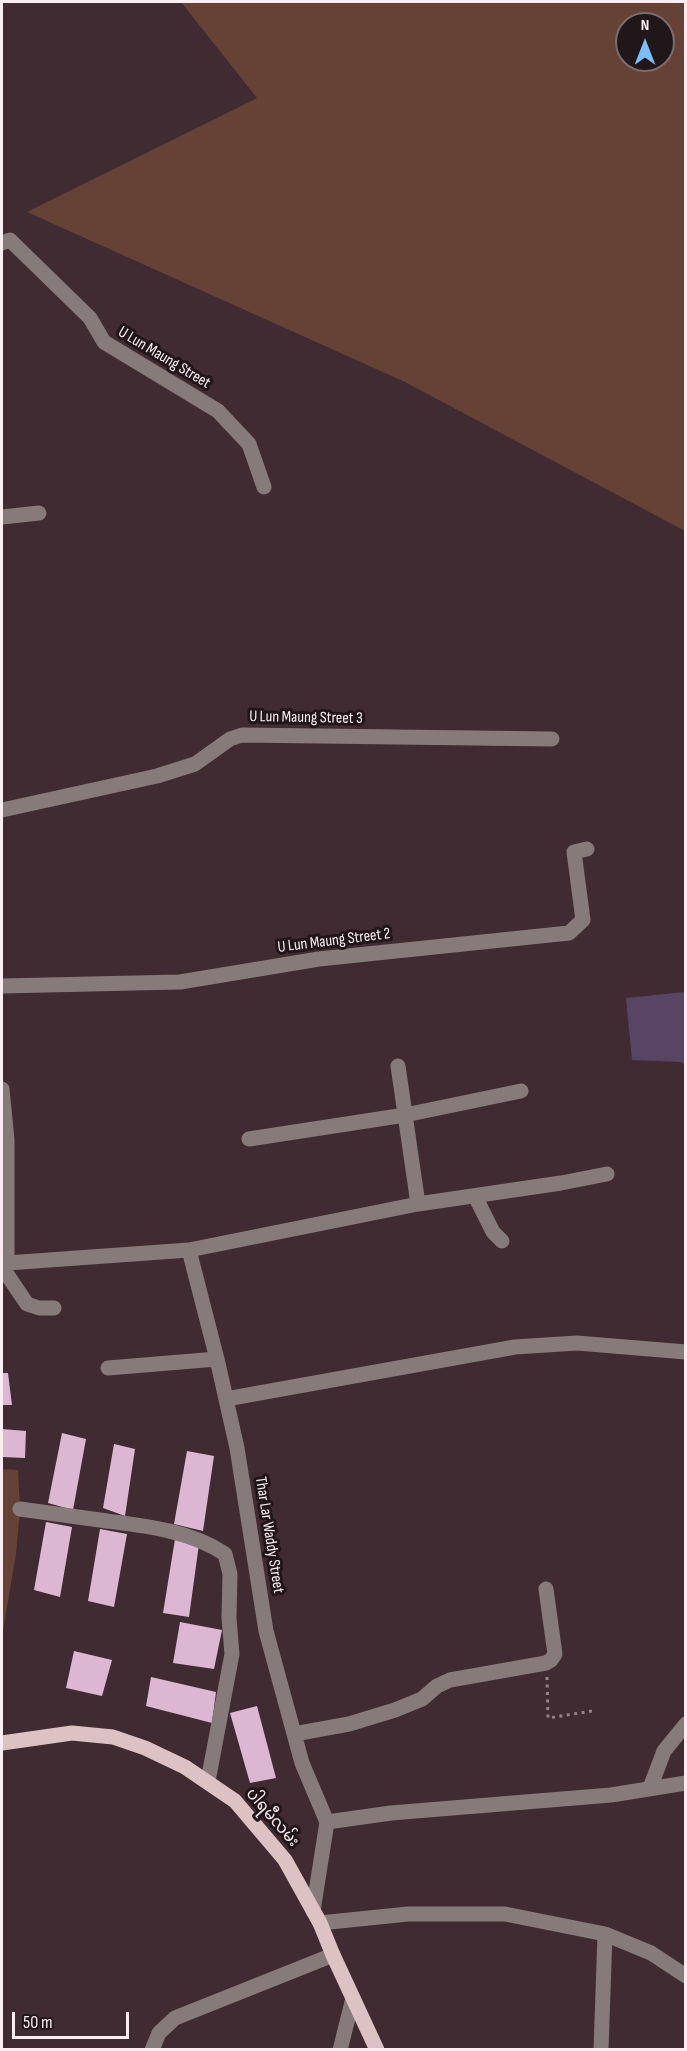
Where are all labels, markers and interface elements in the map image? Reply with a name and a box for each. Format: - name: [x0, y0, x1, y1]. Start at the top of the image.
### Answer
- north arrow: [615, 12, 675, 72]
- text: N: [641, 16, 649, 35]
- street label: U Lun Maung Street: [114, 323, 214, 393]
- street label: U Lun Maung Street 3: [249, 707, 363, 729]
- street label: U Lun Maung Street 2: [277, 925, 391, 957]
- street label: Thar Lar Waddy Street: [250, 1475, 288, 1595]
- street label: ပါရမီလမ်း: [241, 1785, 303, 1851]
- scale bar: [15, 2000, 132, 2038]
- text: 50 m: [23, 2012, 53, 2033]

